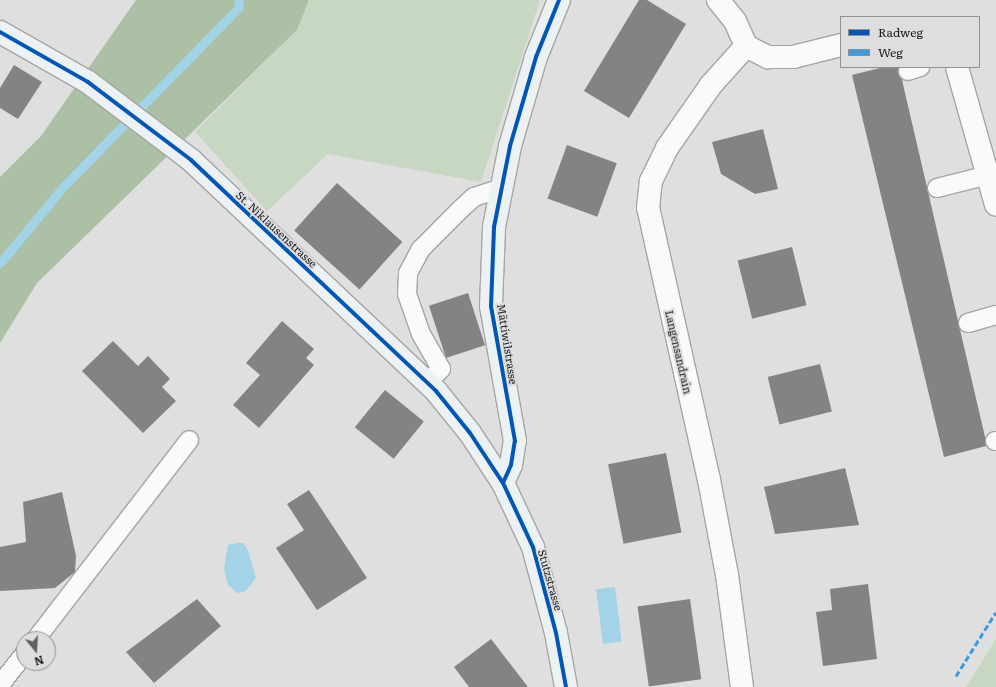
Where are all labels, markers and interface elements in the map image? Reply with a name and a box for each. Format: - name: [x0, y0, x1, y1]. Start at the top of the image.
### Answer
- legend: [840, 16, 980, 68]
- text: Radweg: [878, 23, 923, 41]
- text: Weg: [878, 43, 903, 61]
- street label: St. Niklausenstrasse: [234, 188, 320, 270]
- street label: Mättiwilstrasse: [495, 303, 521, 385]
- street label: Langensandrain: [663, 309, 695, 395]
- street label: Stutzstrasse: [536, 548, 566, 612]
- north arrow: [16, 631, 56, 671]
- text: N: [33, 652, 46, 670]

